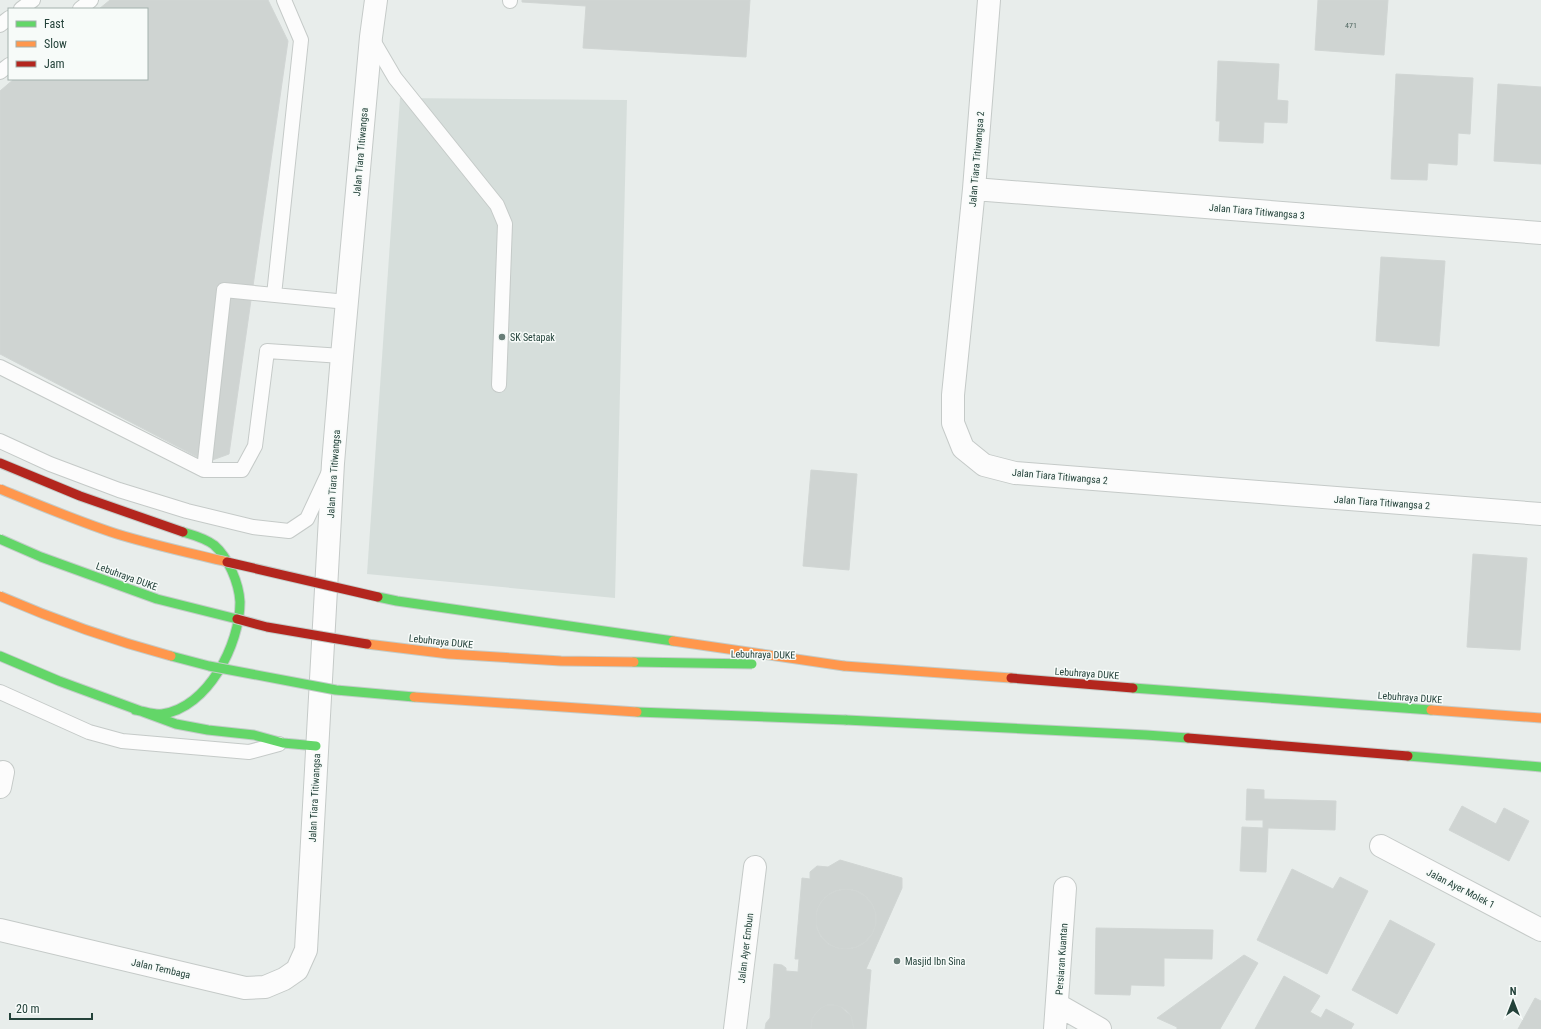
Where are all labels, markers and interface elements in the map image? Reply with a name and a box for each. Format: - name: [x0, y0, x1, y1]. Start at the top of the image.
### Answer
- legend: [8, 8, 148, 80]
- text: Fast: [44, 17, 65, 31]
- house number: 471: [1345, 21, 1357, 30]
- text: Slow: [44, 37, 67, 51]
- text: Jam: [44, 57, 65, 71]
- street label: Jalan Tiara Titiwangsa: [351, 107, 370, 197]
- street label: Jalan Tiara Titiwangsa 2: [967, 111, 986, 207]
- street label: Jalan Tiara Titiwangsa 3: [1209, 202, 1305, 221]
- marker: SK Setapak: [497, 332, 507, 342]
- place label: SK Setapak: [510, 332, 555, 343]
- street label: Jalan Tiara Titiwangsa: [325, 429, 342, 519]
- street label: Jalan Tiara Titiwangsa 2: [1012, 467, 1108, 486]
- street label: Jalan Tiara Titiwangsa 2: [1334, 494, 1430, 511]
- street label: Lebuhraya DUKE: [95, 560, 159, 593]
- street label: Lebuhraya DUKE: [408, 633, 474, 650]
- street label: Lebuhraya DUKE: [731, 648, 795, 661]
- street label: Lebuhraya DUKE: [1054, 666, 1120, 681]
- street label: Lebuhraya DUKE: [1377, 690, 1443, 705]
- street label: Jalan Tiara Titiwangsa: [307, 753, 322, 843]
- street label: Jalan Ayer Molek 1: [1425, 867, 1497, 910]
- street label: Jalan Ayer Embun: [736, 912, 755, 984]
- street label: Persiaran Kuantan: [1053, 923, 1070, 995]
- street label: Jalan Tembaga: [130, 956, 192, 981]
- marker: Masjid Ibn Sina: [892, 956, 902, 966]
- place label: Masjid Ibn Sina: [905, 956, 966, 967]
- north arrow: [1493, 981, 1533, 1021]
- text: N: [1510, 985, 1517, 998]
- scale bar: [10, 995, 92, 1021]
- text: 20 m: [16, 1002, 40, 1016]

